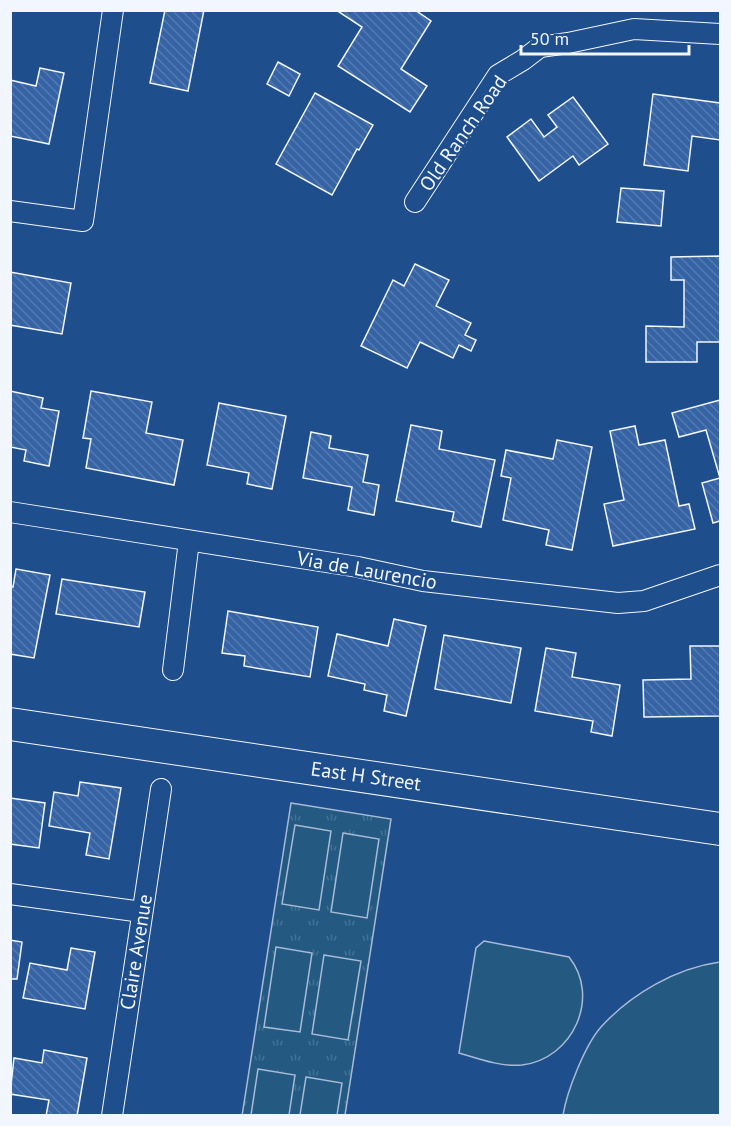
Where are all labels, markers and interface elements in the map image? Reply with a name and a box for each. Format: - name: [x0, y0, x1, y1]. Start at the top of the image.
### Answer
- scale bar: [521, 18, 689, 56]
- text: 50 m: [530, 27, 569, 50]
- street label: Old Ranch Road: [413, 70, 513, 196]
- street label: Via de Laurencio: [294, 545, 439, 595]
- street label: East H Street: [309, 755, 423, 797]
- street label: Claire Avenue: [114, 892, 158, 1012]

